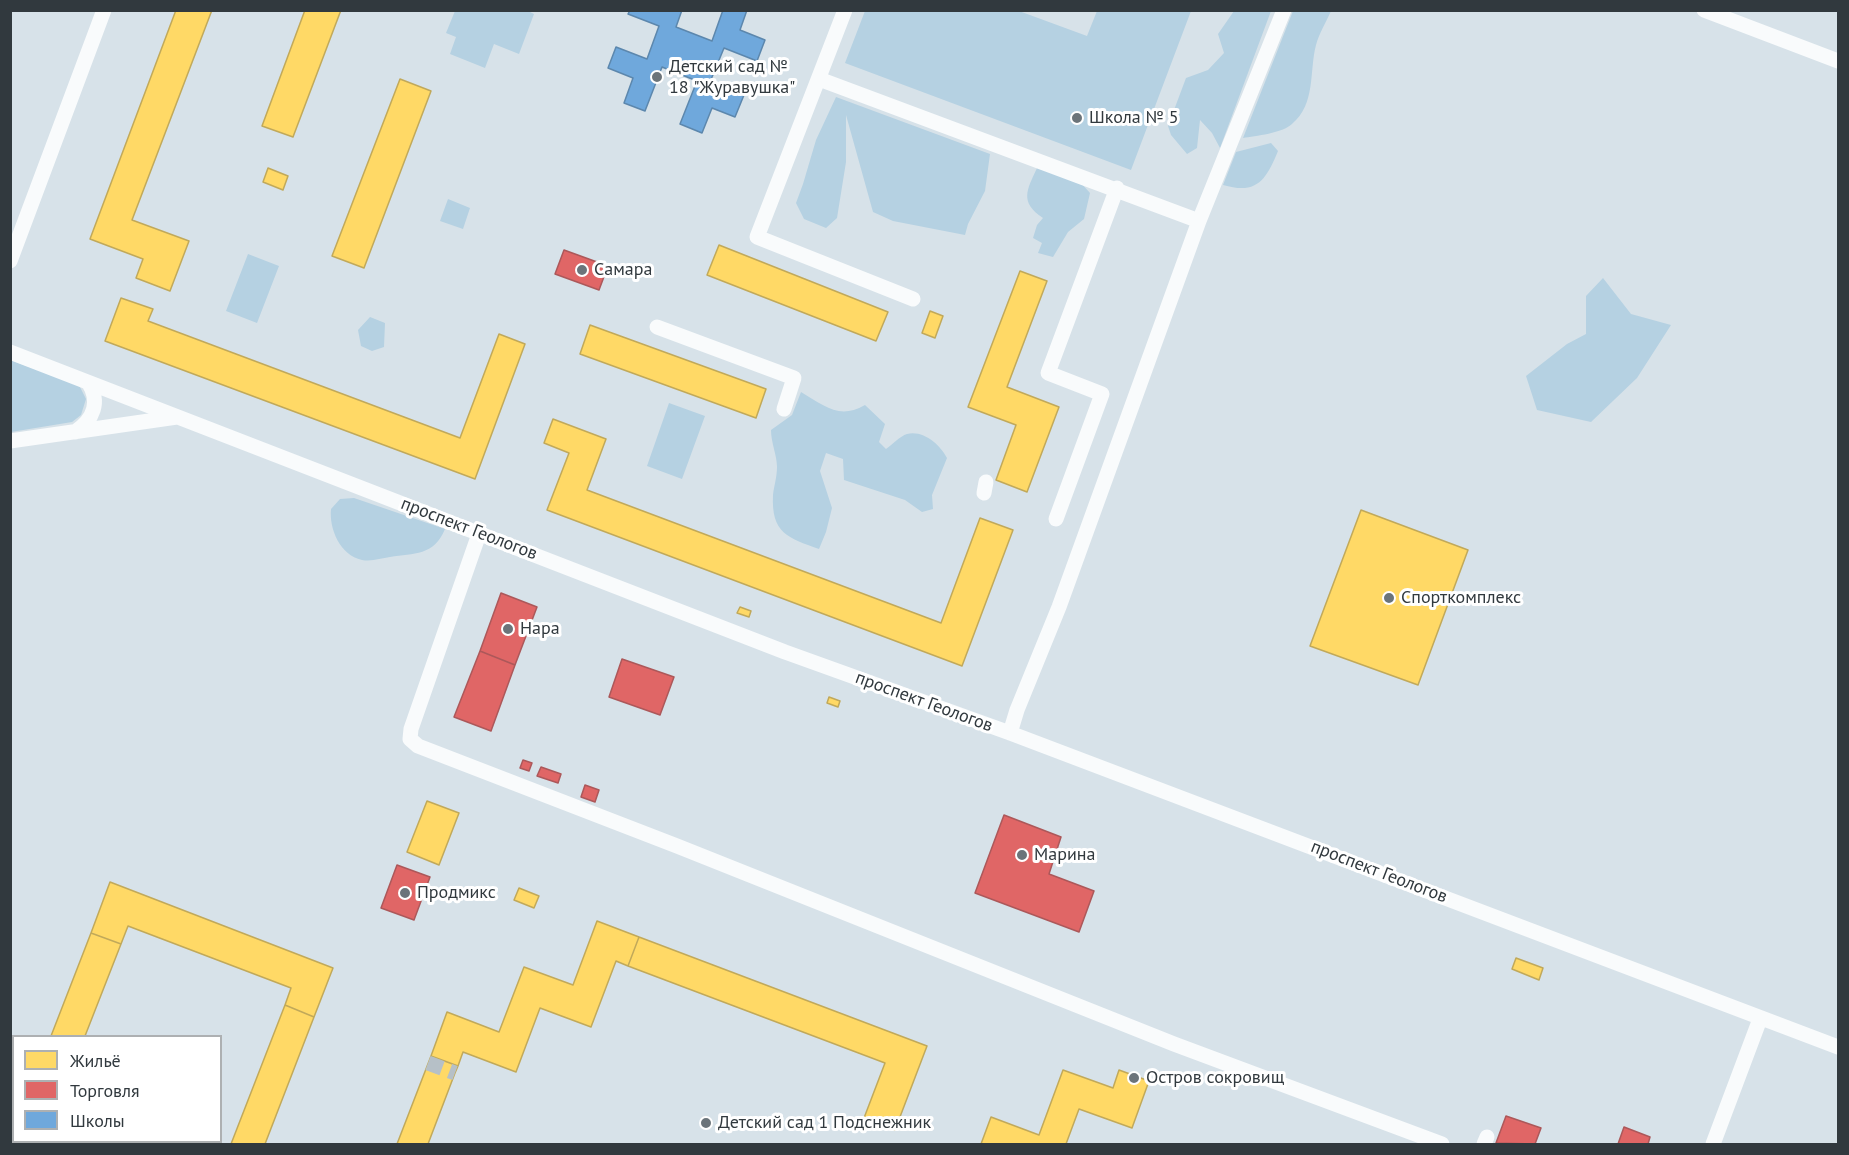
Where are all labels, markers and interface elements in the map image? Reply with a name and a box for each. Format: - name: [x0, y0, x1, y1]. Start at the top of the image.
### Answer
- place label: Детский сад № 18 "Журавушка": [669, 56, 795, 98]
- marker: Детский сад № 18 "Журавушка": [650, 70, 664, 84]
- place label: Школа № 5: [1089, 107, 1179, 129]
- marker: Школа № 5: [1070, 111, 1084, 125]
- place label: Самара: [594, 259, 652, 281]
- marker: Самара: [575, 263, 589, 277]
- street label: проспект Геологов: [398, 493, 540, 565]
- place label: Спорткомплекс: [1401, 587, 1521, 609]
- marker: Спорткомплекс: [1382, 591, 1396, 605]
- place label: Нара: [520, 618, 560, 640]
- marker: Нара: [501, 622, 515, 636]
- street label: проспект Геологов: [852, 667, 996, 737]
- street label: проспект Геологов: [1308, 836, 1450, 908]
- place label: Марина: [1034, 844, 1095, 866]
- marker: Марина: [1015, 848, 1029, 862]
- place label: Продмикс: [417, 882, 496, 904]
- marker: Продмикс: [398, 886, 412, 900]
- legend: [12, 1035, 222, 1143]
- text: Жильё: [70, 1049, 121, 1072]
- place label: Остров сокровищ: [1146, 1067, 1284, 1089]
- marker: Остров сокровищ: [1127, 1071, 1141, 1085]
- text: Торговля: [70, 1079, 140, 1102]
- text: Школы: [70, 1109, 125, 1132]
- place label: Детский сад 1 Подснежник: [718, 1112, 931, 1134]
- marker: Детский сад 1 Подснежник: [699, 1116, 713, 1130]

